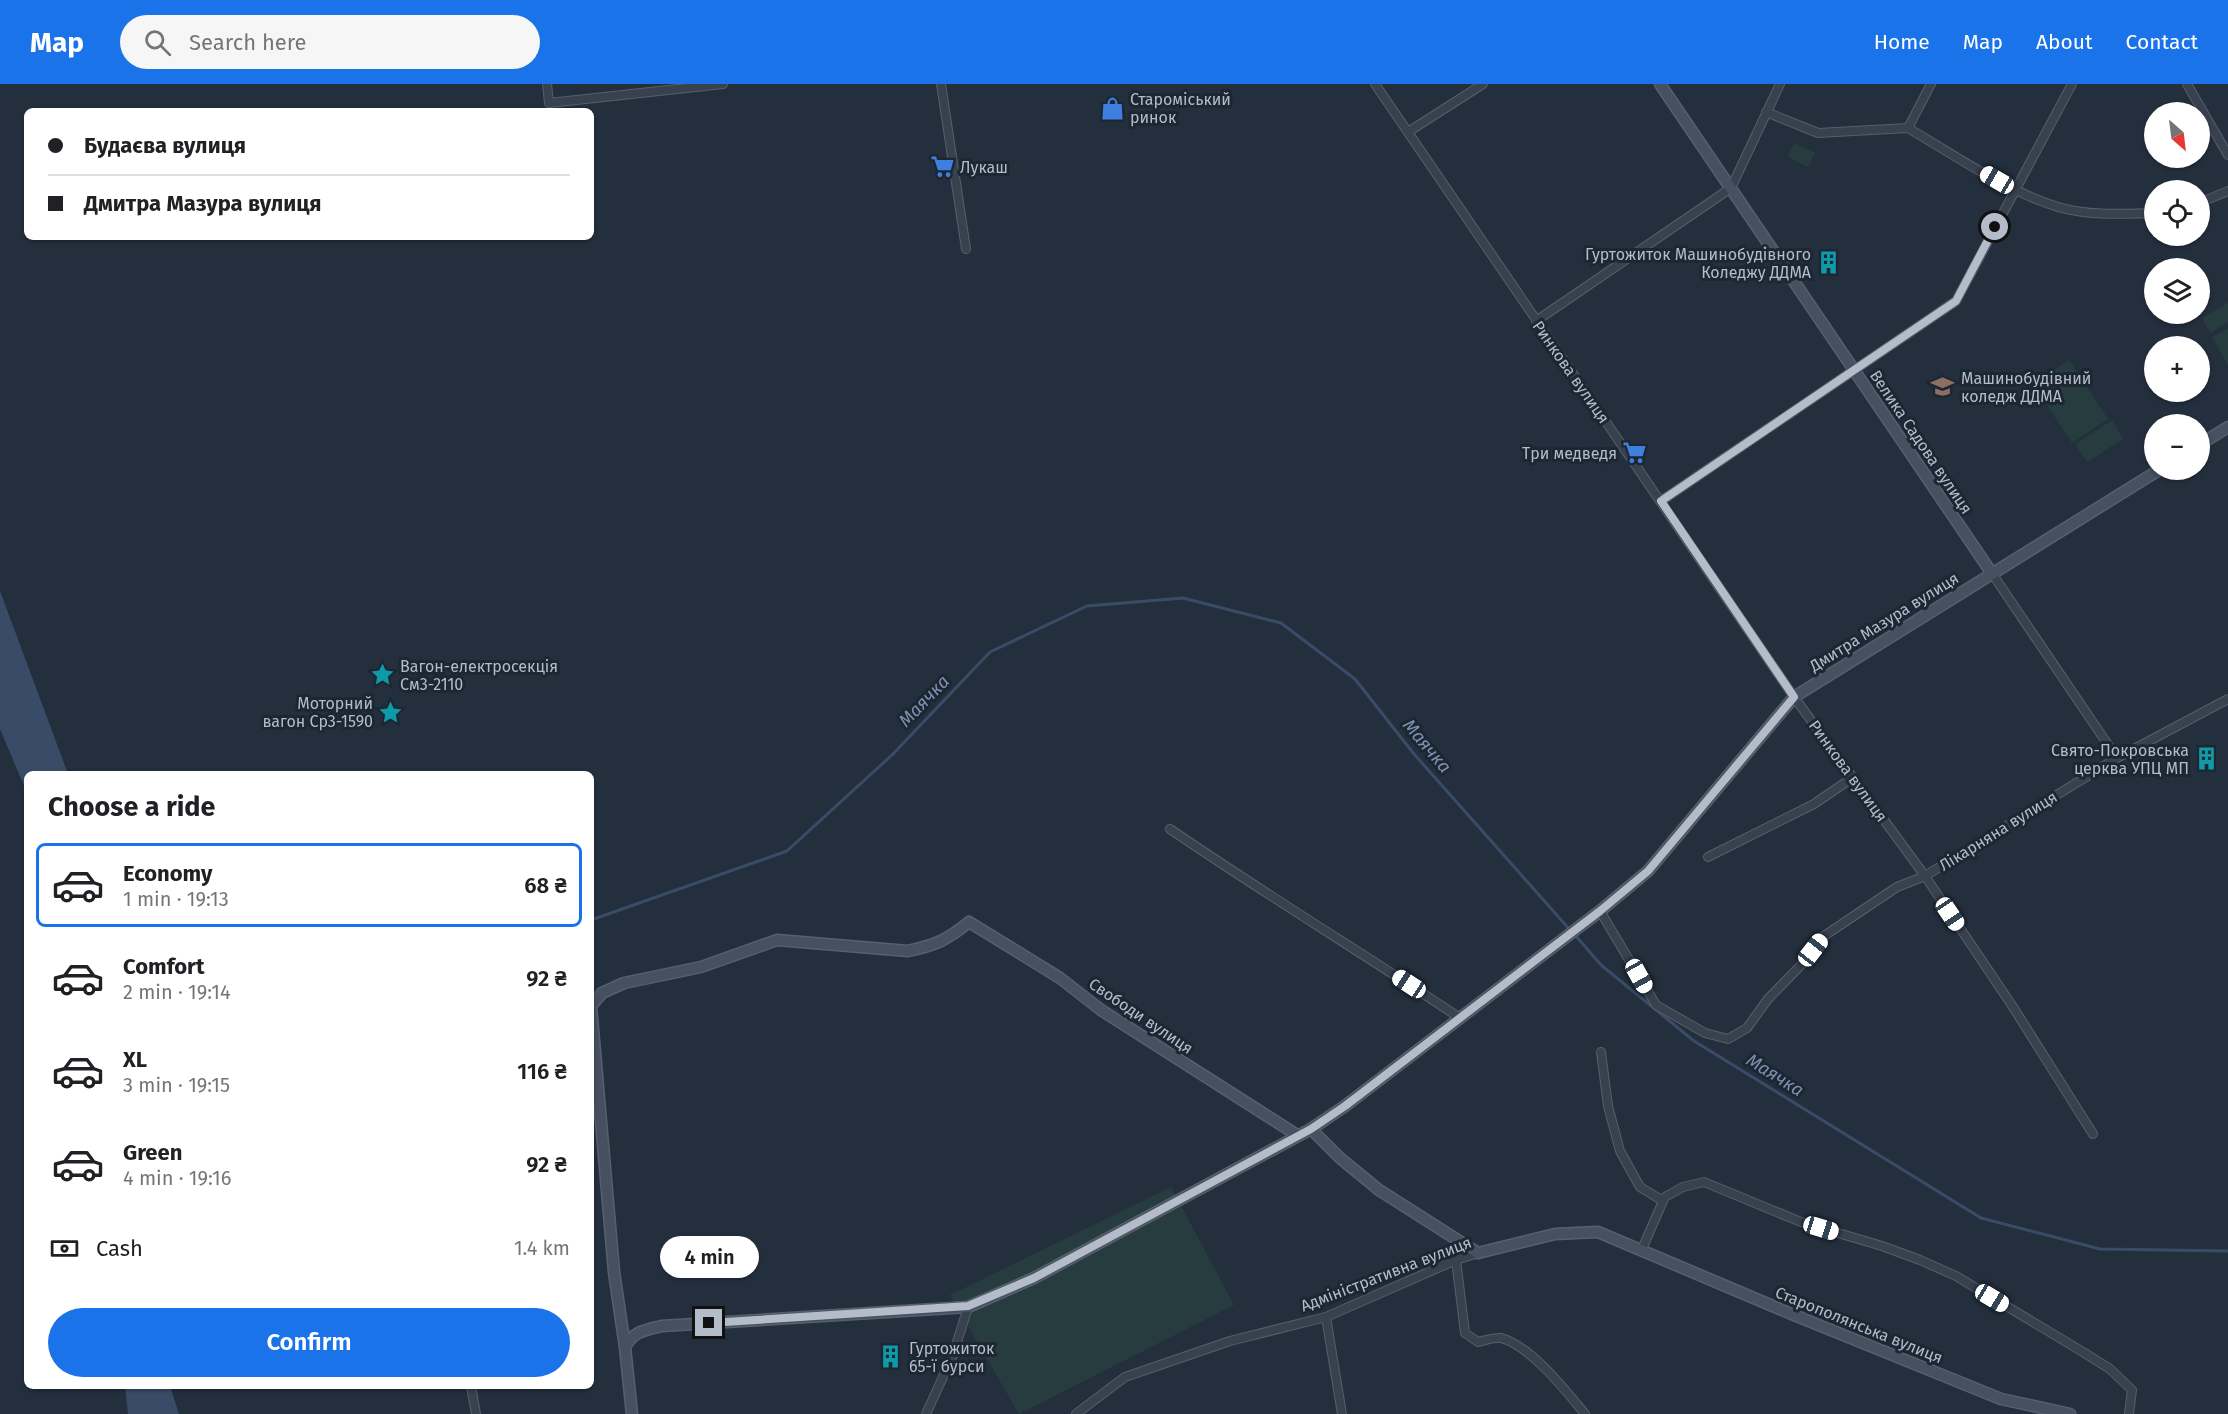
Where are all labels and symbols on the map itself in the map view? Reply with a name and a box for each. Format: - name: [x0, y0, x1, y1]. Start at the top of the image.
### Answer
- place label: Староміський ринок: [1130, 90, 1231, 127]
- shop icon: Староміський ринок: [1099, 95, 1125, 121]
- north arrow: [2144, 102, 2210, 168]
- supermarket icon: Лукаш: [929, 154, 955, 180]
- place label: Лукаш: [960, 158, 1008, 177]
- car: [1977, 163, 2017, 197]
- route start: [1981, 213, 2008, 240]
- place label: Гуртожиток Машинобудівного Коледжу ДДМА: [1585, 245, 1812, 282]
- building icon: Гуртожиток Машинобудівного Коледжу ДДМА: [1816, 250, 1842, 276]
- street label: Ринкова вулиця: [1529, 317, 1613, 427]
- street label: Велика Садова вулиця: [1866, 367, 1976, 517]
- place label: Машинобудівний коледж ДДМА: [1961, 369, 2091, 406]
- school or university icon: Машинобудівний коледж ДДМА: [1930, 374, 1956, 400]
- supermarket icon: Три медведя: [1622, 440, 1648, 466]
- place label: Три медведя: [1522, 444, 1617, 463]
- street label: Дмитра Мазура вулиця: [1805, 568, 1962, 676]
- place label: Вагон-електросекція См3-2110: [400, 657, 558, 694]
- place icon: Вагон-електросекція См3-2110: [369, 662, 395, 688]
- water label: Маячка: [894, 671, 954, 731]
- place label: Моторний вагон Ср3-1590: [262, 694, 373, 731]
- place icon: Моторний вагон Ср3-1590: [378, 699, 404, 725]
- water label: Маячка: [1398, 715, 1456, 777]
- street label: Ринкова вулиця: [1805, 717, 1891, 825]
- place label: Свято-Покровська церква УПЦ МП: [2051, 741, 2189, 778]
- building icon: Свято-Покровська церква УПЦ МП: [2194, 746, 2220, 772]
- street label: Лікарняна вулиця: [1935, 787, 2061, 875]
- car: [1932, 894, 1968, 934]
- car: [1795, 930, 1831, 970]
- car: [1622, 956, 1656, 996]
- car: [1389, 967, 1429, 1001]
- street label: Свободи вулиця: [1085, 974, 1197, 1058]
- water label: Маячка: [1742, 1049, 1808, 1101]
- car: [1801, 1214, 1841, 1242]
- street label: Адміністративна вулиця: [1298, 1233, 1474, 1315]
- callout: 4 min: [660, 1236, 758, 1278]
- car: [1972, 1281, 2012, 1315]
- street label: Старополянська вулиця: [1773, 1283, 1945, 1367]
- route end: [695, 1309, 722, 1336]
- place label: Гуртожиток 65-ї бурси: [909, 1339, 995, 1376]
- building icon: Гуртожиток 65-ї бурси: [878, 1344, 904, 1370]

